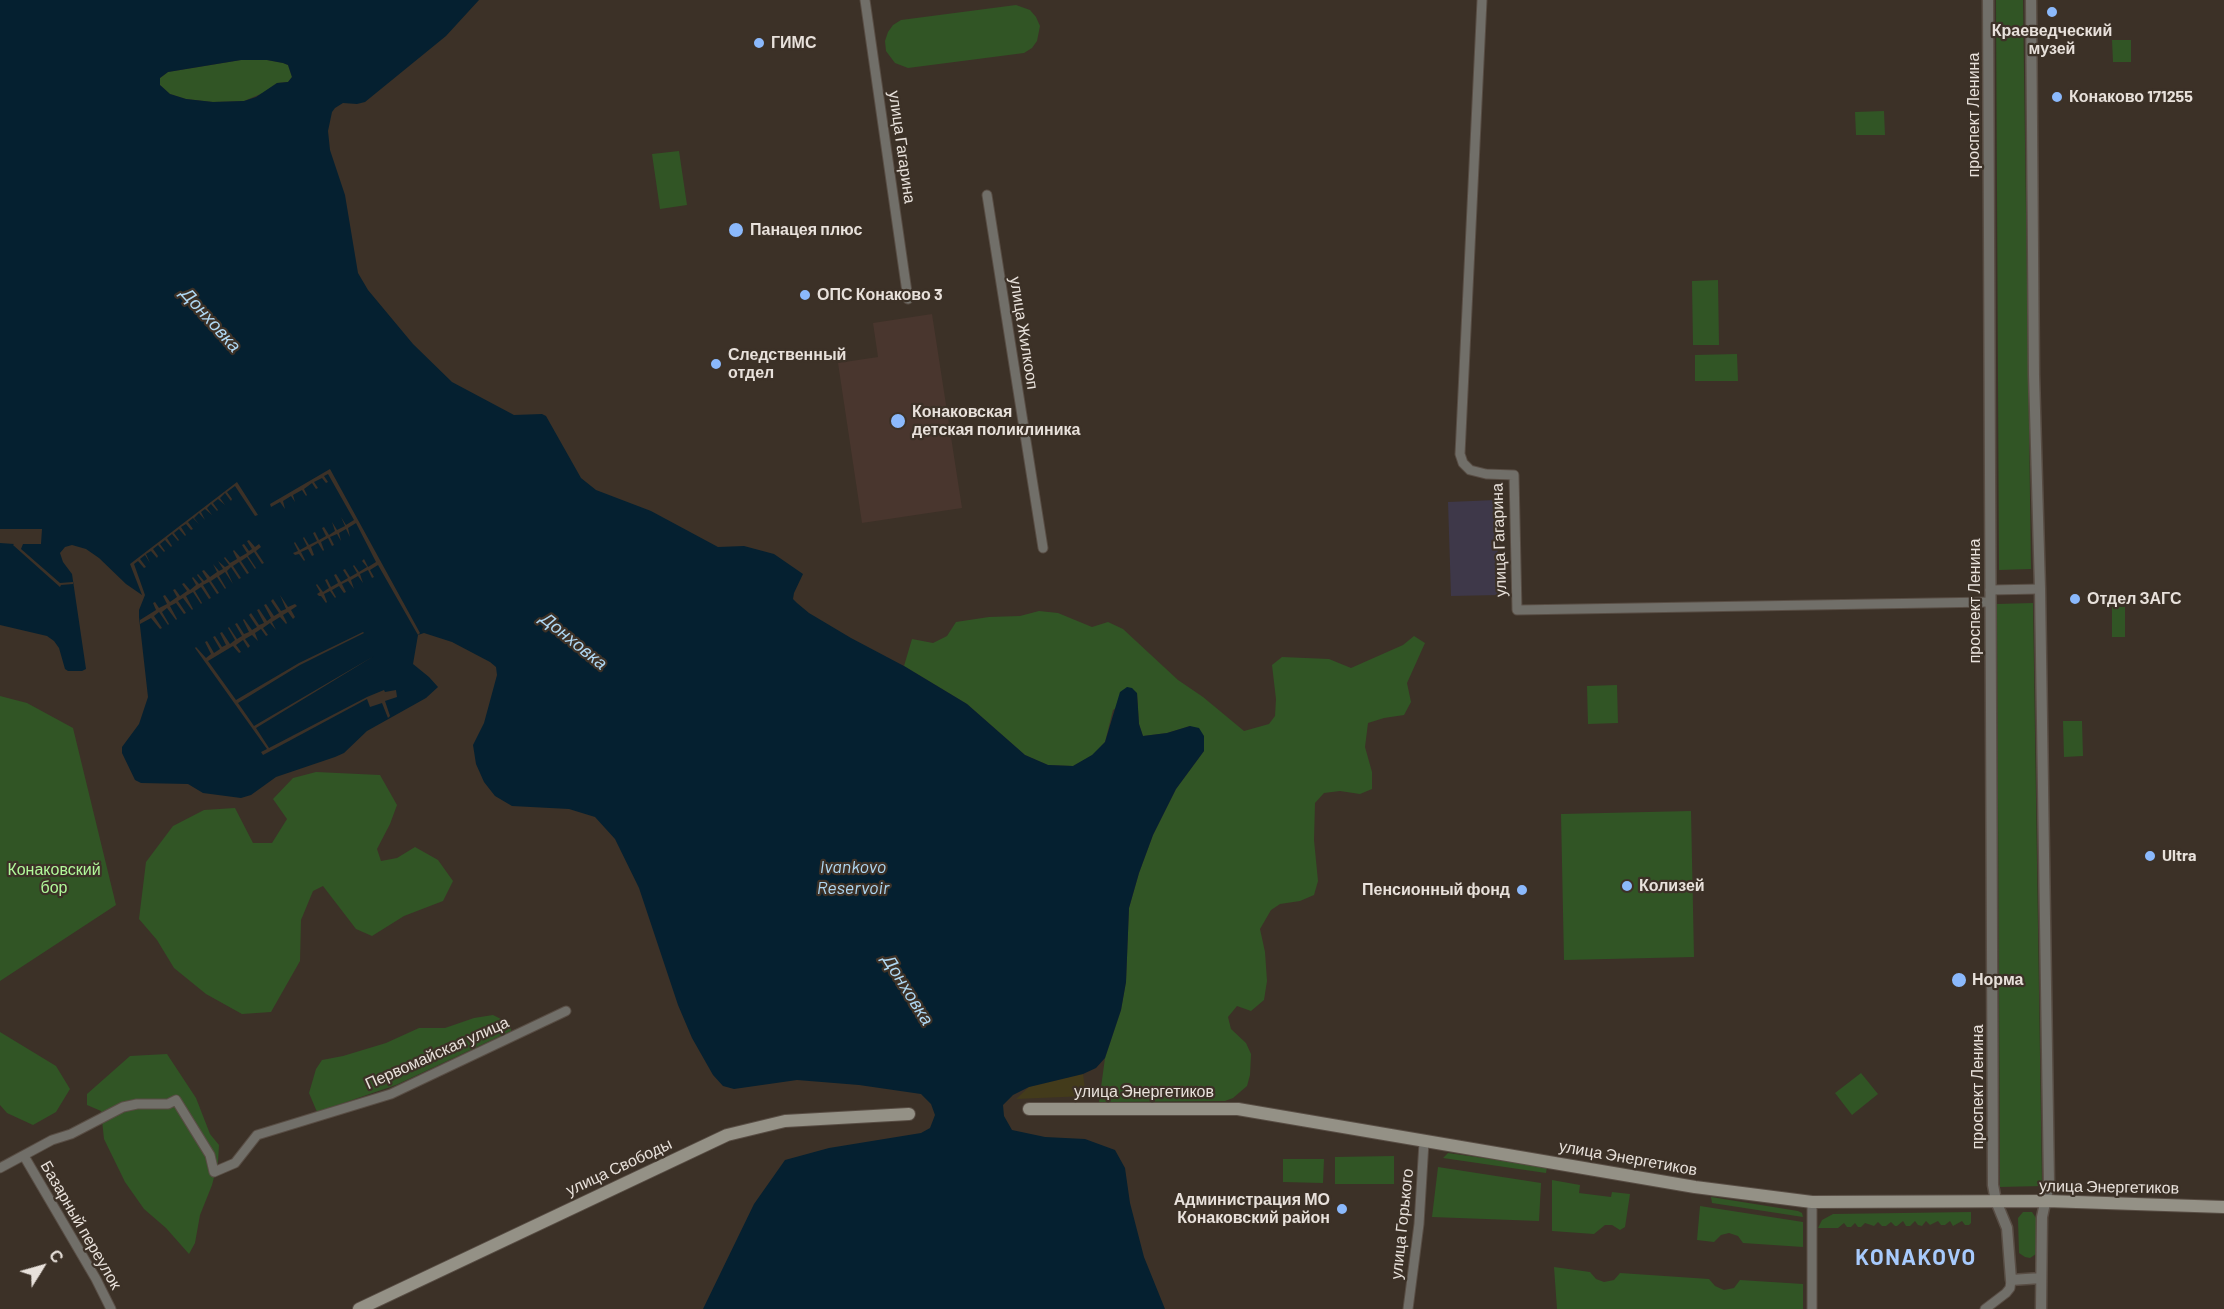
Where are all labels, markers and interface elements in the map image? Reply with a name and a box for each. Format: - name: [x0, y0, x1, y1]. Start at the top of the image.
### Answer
- marker: Краеведческий музей: [2045, 5, 2059, 19]
- place label: Краеведческий музей: [1992, 21, 2112, 59]
- place label: ГИМС: [771, 33, 816, 53]
- marker: ГИМС: [752, 36, 766, 50]
- street label: проспект Ленина: [1964, 53, 1984, 177]
- place label: Конаково 171255: [2069, 87, 2193, 107]
- street label: улица Гагарина: [885, 89, 919, 205]
- marker: Конаково 171255: [2050, 90, 2064, 104]
- place label: Панацея плюс: [750, 220, 862, 240]
- marker: Панацея плюс: [727, 221, 745, 239]
- street label: улица Жилкооп: [1006, 275, 1042, 391]
- water label: Донховка: [176, 283, 246, 357]
- place label: ОПС Конаково 3: [817, 285, 943, 305]
- marker: ОПС Конаково 3: [798, 288, 812, 302]
- place label: Следственный отдел: [728, 345, 846, 383]
- marker: Следственный отдел: [709, 357, 723, 371]
- place label: Конаковская детская поликлиника: [912, 402, 1080, 440]
- marker: Конаковская детская поликлиника: [889, 412, 907, 430]
- street label: улица Гагарина: [1487, 483, 1511, 597]
- street label: проспект Ленина: [1965, 539, 1985, 663]
- place label: Отдел ЗАГС: [2087, 589, 2181, 609]
- marker: Отдел ЗАГС: [2068, 592, 2082, 606]
- water label: Донховка: [536, 608, 612, 674]
- place label: Ultra: [2162, 846, 2197, 866]
- marker: Ultra: [2143, 849, 2157, 863]
- water label: Ivankovo Reservoir: [817, 856, 889, 898]
- park label: Конаковский бор: [7, 860, 101, 898]
- place label: Колизей: [1639, 876, 1705, 896]
- marker: Колизей: [1620, 879, 1634, 893]
- place label: Пенсионный фонд: [1362, 880, 1510, 900]
- marker: Пенсионный фонд: [1515, 883, 1529, 897]
- water label: Донховка: [878, 951, 938, 1029]
- place label: Норма: [1972, 970, 2023, 990]
- marker: Норма: [1950, 971, 1968, 989]
- street label: Первомайская улица: [362, 1013, 512, 1093]
- street label: проспект Ленина: [1968, 1025, 1988, 1149]
- street label: улица Энергетиков: [1074, 1082, 1214, 1102]
- street label: улица Свободы: [563, 1134, 675, 1200]
- street label: улица Энергетиков: [1557, 1136, 1699, 1180]
- street label: Базарный переулок: [36, 1157, 126, 1293]
- street label: улица Горького: [1387, 1168, 1417, 1280]
- street label: улица Энергетиков: [2039, 1176, 2179, 1198]
- place label: Администрация МО Конаковский район: [1174, 1190, 1330, 1228]
- marker: Администрация МО Конаковский район: [1335, 1202, 1349, 1216]
- north arrow: [12, 1237, 72, 1297]
- district label: KONAKOVO: [1855, 1245, 1977, 1271]
- text: С: [46, 1246, 68, 1266]

